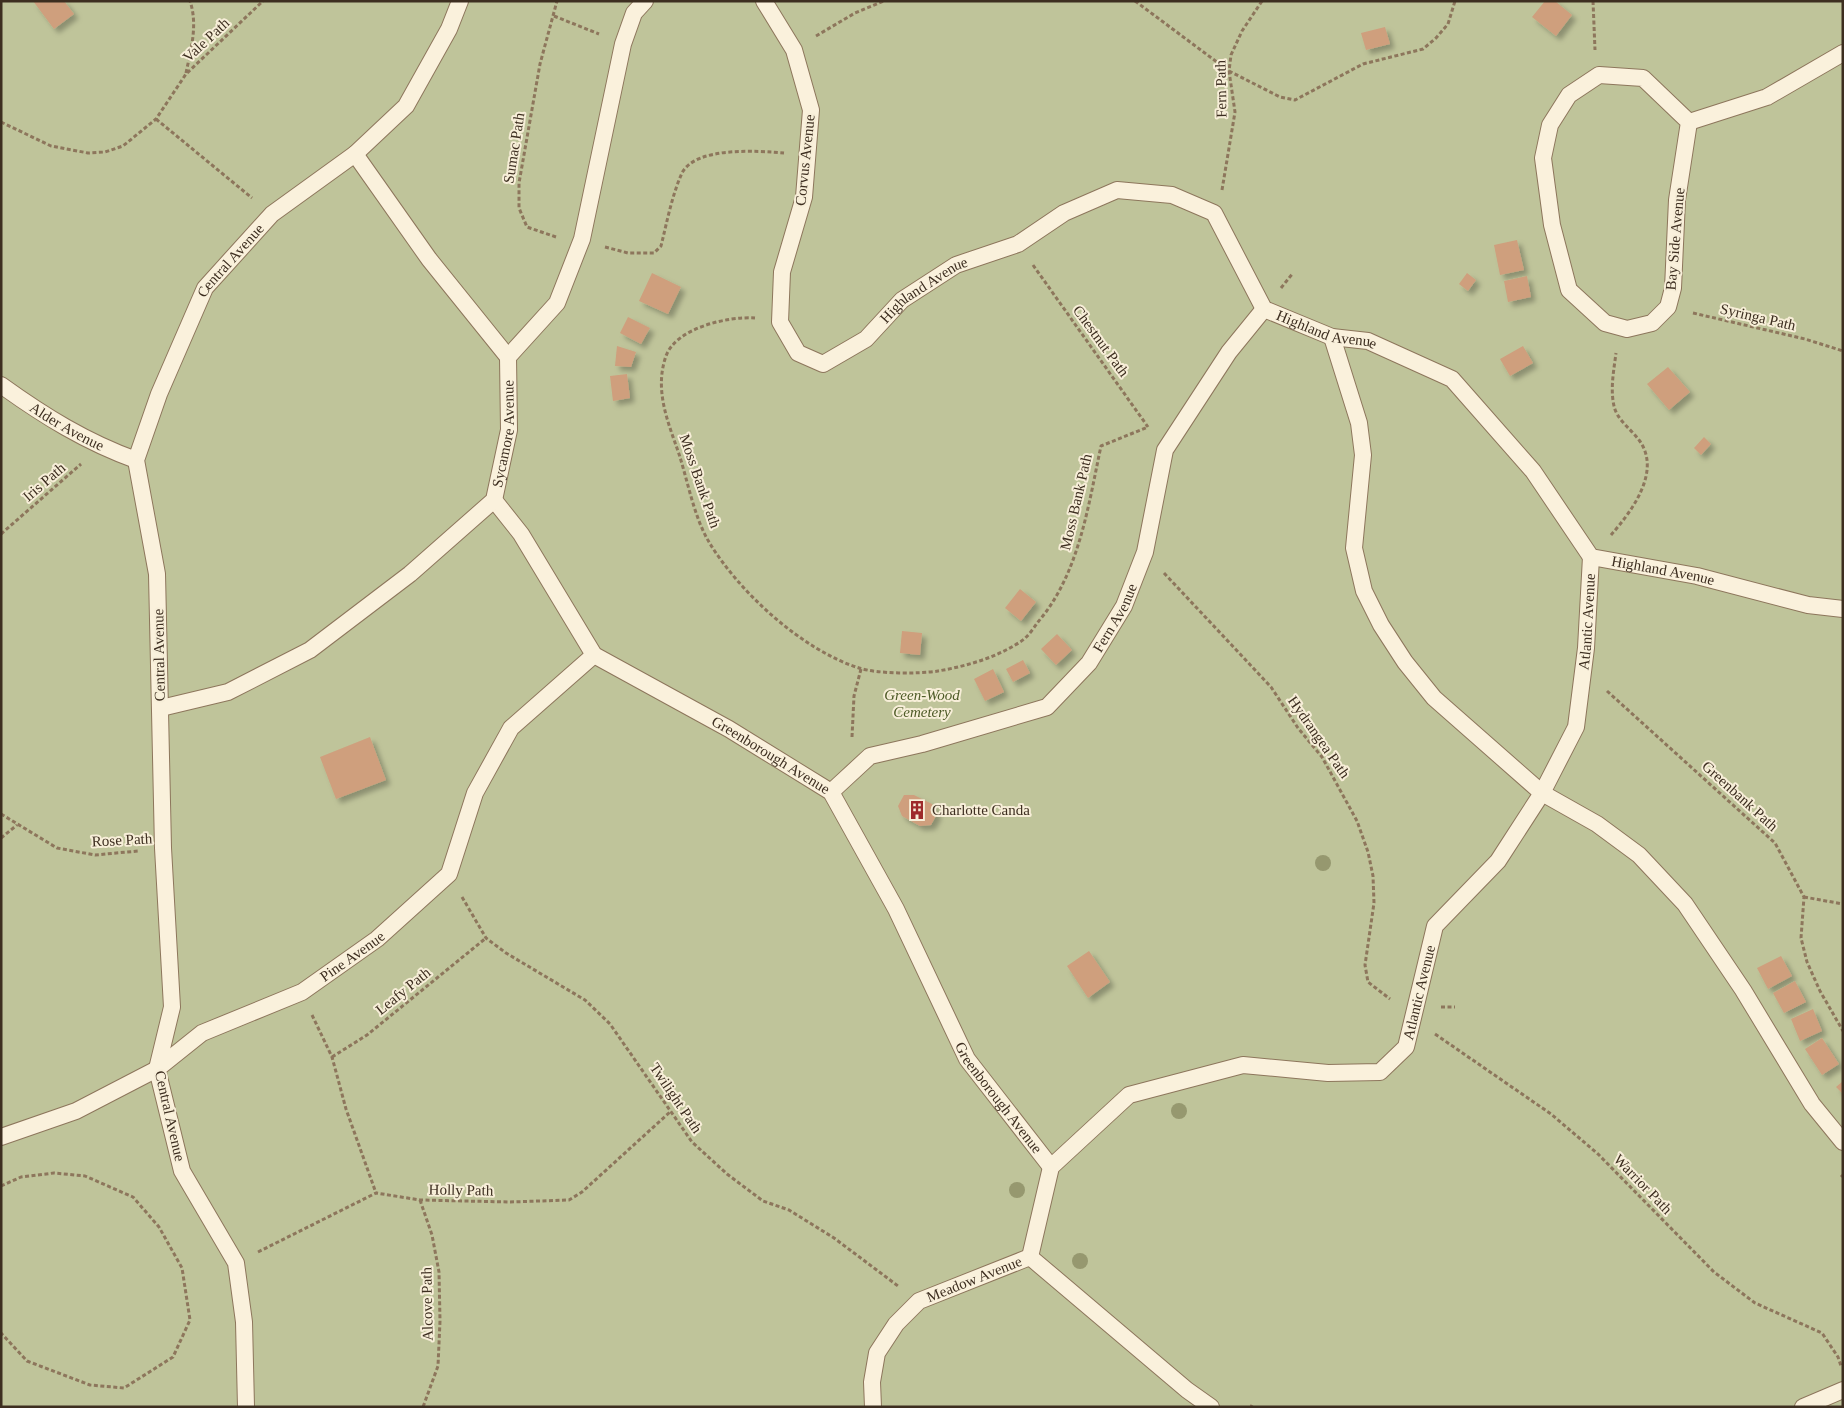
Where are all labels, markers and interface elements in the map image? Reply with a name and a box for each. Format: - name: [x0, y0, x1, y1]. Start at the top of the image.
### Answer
- street label: Vale Path: [180, 14, 233, 65]
- street label: Fern Path: [1212, 59, 1230, 118]
- street label: Sumac Path: [501, 111, 528, 184]
- street label: Corvus Avenue: [792, 113, 818, 206]
- street label: Bay Side Avenue: [1663, 187, 1687, 291]
- street label: Central Avenue: [194, 220, 267, 300]
- street label: Highland Avenue: [877, 254, 970, 326]
- street label: Syringa Path: [1719, 301, 1798, 334]
- street label: Chestnut Path: [1070, 302, 1132, 380]
- street label: Highland Avenue: [1274, 307, 1380, 352]
- street label: Sycamore Avenue: [489, 379, 517, 489]
- street label: Alder Avenue: [27, 399, 107, 454]
- street label: Moss Bank Path: [676, 432, 724, 531]
- street label: Moss Bank Path: [1057, 452, 1095, 552]
- street label: Iris Path: [20, 459, 69, 505]
- street label: Highland Avenue: [1610, 553, 1717, 588]
- street label: Atlantic Avenue: [1575, 573, 1598, 671]
- street label: Fern Avenue: [1090, 581, 1140, 655]
- street label: Central Avenue: [150, 608, 168, 701]
- park label: Green-Wood Cemetery: [884, 687, 960, 720]
- street label: Hydrangea Path: [1285, 693, 1353, 781]
- street label: Greenborough Avenue: [709, 713, 833, 797]
- street label: Greenbank Path: [1699, 758, 1781, 834]
- building icon: Charlotte Canda: [906, 799, 928, 821]
- place label: Charlotte Canda: [932, 802, 1030, 818]
- street label: Rose Path: [91, 830, 153, 850]
- street label: Pine Avenue: [317, 928, 388, 985]
- street label: Atlantic Avenue: [1400, 943, 1438, 1041]
- street label: Leafy Path: [373, 964, 434, 1018]
- street label: Greenborough Avenue: [952, 1039, 1045, 1157]
- street label: Twilight Path: [647, 1060, 706, 1136]
- street label: Central Avenue: [152, 1069, 188, 1163]
- street label: Warrior Path: [1611, 1151, 1676, 1217]
- street label: Holly Path: [429, 1181, 494, 1199]
- street label: Meadow Avenue: [924, 1253, 1024, 1305]
- street label: Alcove Path: [418, 1267, 436, 1341]

